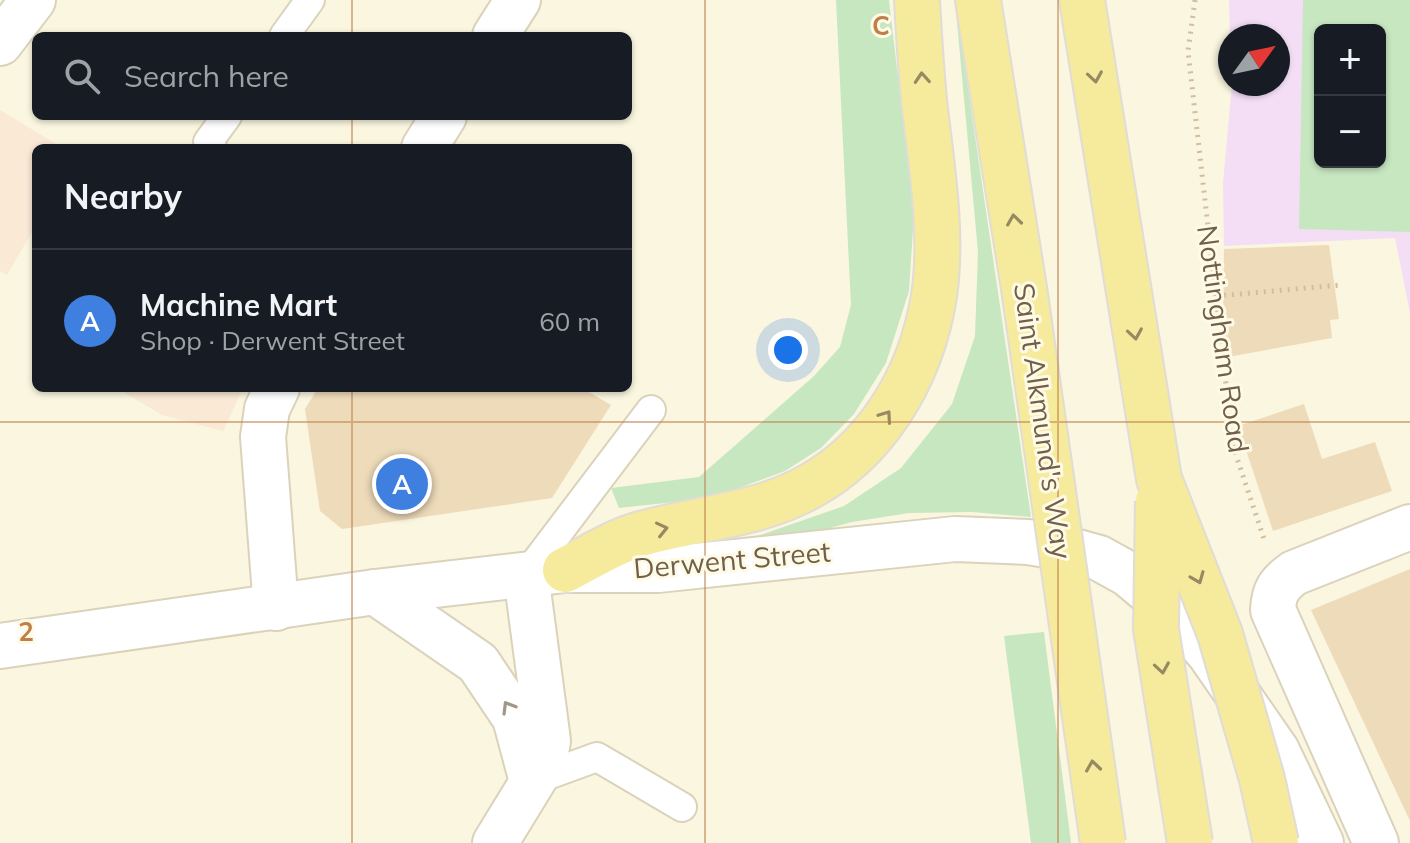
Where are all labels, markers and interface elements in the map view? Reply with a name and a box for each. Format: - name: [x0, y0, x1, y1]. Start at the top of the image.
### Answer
- text: C: [872, 9, 890, 42]
- north arrow: [1218, 24, 1290, 96]
- map controls: [1314, 24, 1386, 168]
- button: +: [1314, 24, 1386, 96]
- search box: [32, 32, 632, 120]
- icon: search: [60, 54, 104, 98]
- text: Search here: [124, 57, 289, 95]
- one-way arrow: [1085, 70, 1102, 84]
- one-way arrow: [914, 71, 931, 84]
- button: −: [1314, 96, 1386, 168]
- text: Nearby: [64, 175, 182, 218]
- one-way arrow: [1007, 213, 1024, 227]
- street label: Nottingham Road: [1190, 223, 1257, 455]
- street label: Saint Alkmund's Way: [1007, 281, 1080, 561]
- text: Machine Mart: [140, 286, 337, 324]
- text: A: [80, 305, 100, 338]
- text: 60 m: [539, 305, 600, 338]
- text: Shop · Derwent Street: [140, 324, 405, 357]
- one-way arrow: [1126, 327, 1143, 341]
- your location: [768, 330, 808, 370]
- one-way arrow: [877, 410, 891, 424]
- pin: A: [376, 454, 428, 514]
- one-way arrow: [655, 521, 668, 538]
- street label: Derwent Street: [632, 533, 832, 586]
- one-way arrow: [1188, 570, 1205, 584]
- text: 2: [18, 615, 34, 648]
- one-way arrow: [1153, 662, 1170, 675]
- one-way arrow: [502, 701, 518, 716]
- one-way arrow: [1085, 759, 1102, 773]

